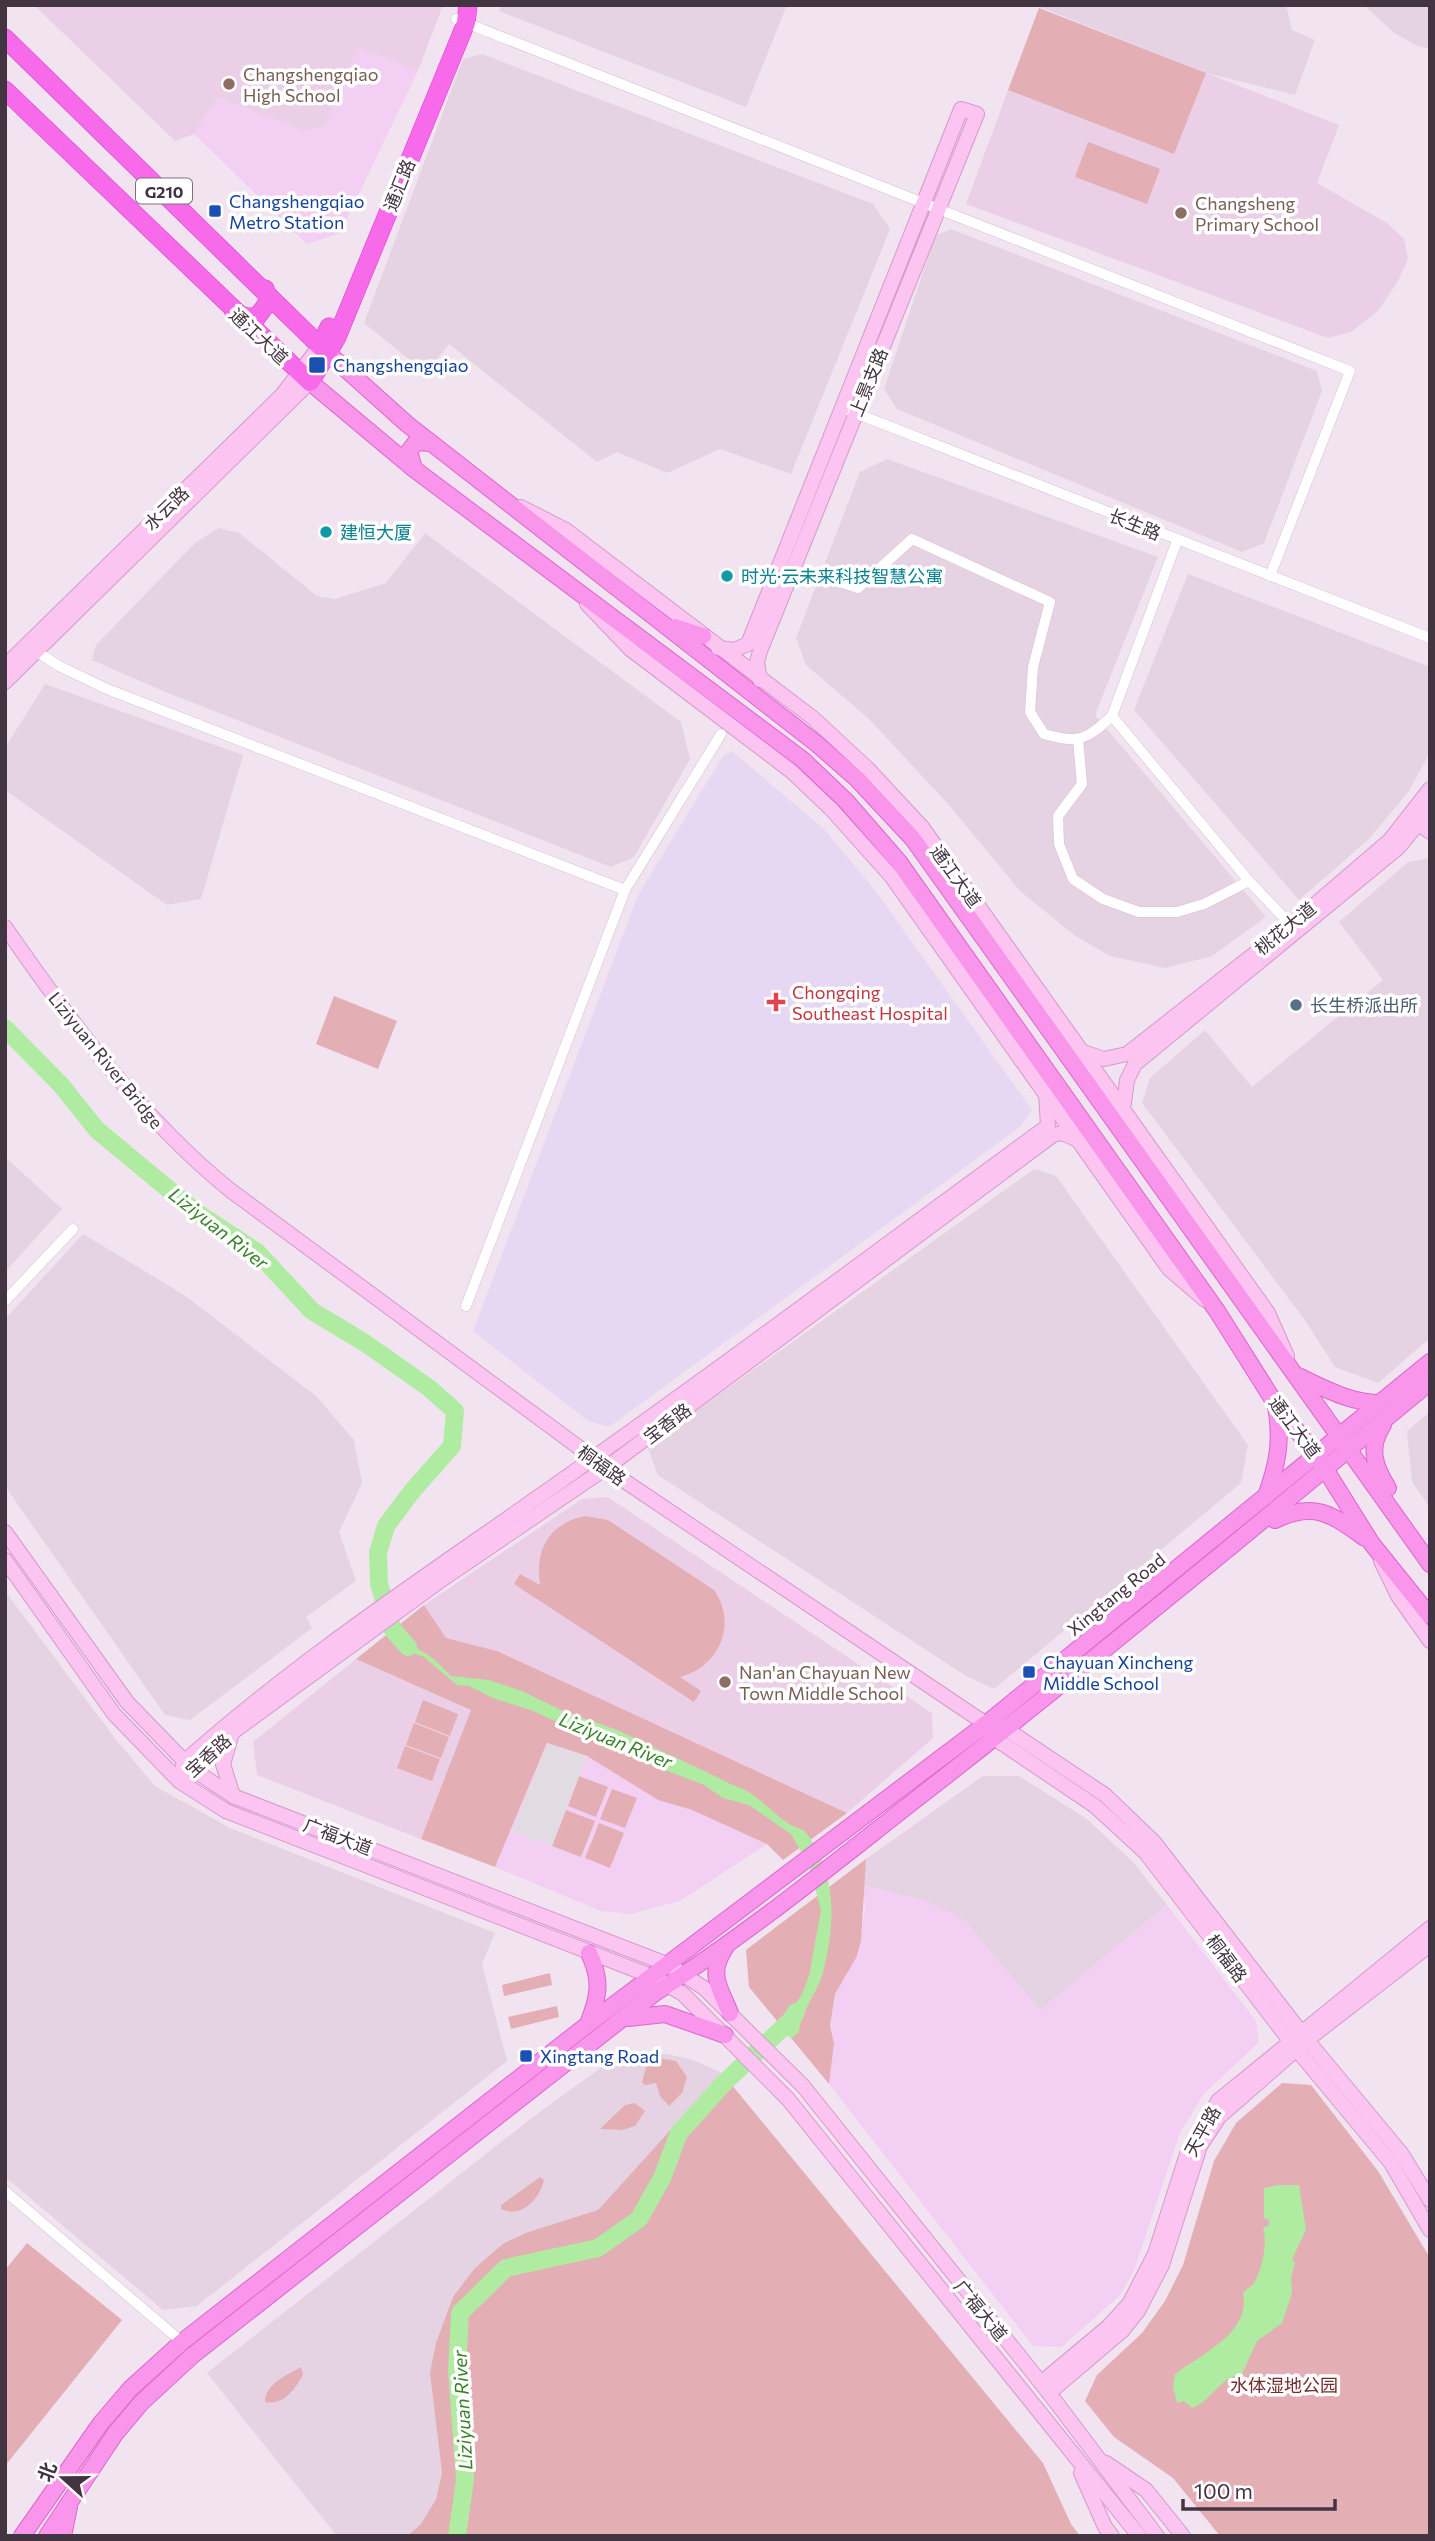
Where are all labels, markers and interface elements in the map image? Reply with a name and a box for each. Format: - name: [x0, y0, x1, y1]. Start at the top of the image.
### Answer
- place label: Changshengqiao High School: [243, 63, 378, 106]
- marker: Changshengqiao High School: [221, 76, 237, 92]
- street label: 通汇路: [379, 156, 419, 214]
- road number: G210: [136, 178, 192, 204]
- place label: Changshengqiao Metro Station: [229, 190, 364, 233]
- place label: Changsheng Primary School: [1195, 192, 1319, 235]
- marker: Changshengqiao Metro Station: [207, 203, 223, 219]
- marker: Changsheng Primary School: [1173, 205, 1189, 221]
- street label: 通江大道: [225, 303, 293, 369]
- street label: 上景支路: [844, 345, 892, 419]
- place label: Changshengqiao: [333, 354, 468, 376]
- marker: Changshengqiao: [307, 355, 327, 375]
- street label: 水云路: [139, 481, 193, 535]
- street label: 长生路: [1106, 504, 1164, 544]
- place label: 建恒大厦: [340, 521, 412, 543]
- marker: 建恒大厦: [318, 524, 334, 540]
- place label: 时光·云未来科技智慧公寓: [741, 565, 943, 587]
- marker: 时光·云未来科技智慧公寓: [719, 568, 735, 584]
- street label: 通江大道: [926, 840, 986, 912]
- street label: 桃花大道: [1250, 897, 1320, 959]
- place label: Chongqing Southeast Hospital: [792, 981, 948, 1024]
- street label: Liziyuan River Bridge: [44, 987, 168, 1133]
- marker: Chongqing Southeast Hospital: [766, 992, 786, 1012]
- place label: 长生桥派出所: [1310, 994, 1418, 1016]
- marker: 长生桥派出所: [1288, 997, 1304, 1013]
- water label: Liziyuan River: [165, 1182, 274, 1275]
- street label: 通江大道: [1265, 1392, 1325, 1462]
- street label: 宝香路: [639, 1398, 695, 1448]
- street label: 桐福路: [574, 1440, 630, 1490]
- street label: Xingtang Road: [1063, 1548, 1169, 1640]
- place label: Chayuan Xincheng Middle School: [1043, 1651, 1194, 1694]
- place label: Nan'an Chayuan New Town Middle School: [739, 1661, 911, 1704]
- marker: Chayuan Xincheng Middle School: [1021, 1664, 1037, 1680]
- marker: Nan'an Chayuan New Town Middle School: [717, 1674, 733, 1690]
- water label: Liziyuan River: [556, 1707, 677, 1774]
- street label: 宝香路: [181, 1729, 235, 1781]
- street label: 广福大道: [300, 1813, 376, 1859]
- street label: 桐福路: [1202, 1930, 1252, 1986]
- place label: Xingtang Road: [540, 2045, 659, 2067]
- marker: Xingtang Road: [518, 2048, 534, 2064]
- street label: 天平路: [1179, 2102, 1225, 2160]
- street label: 广福大道: [950, 2275, 1012, 2345]
- water label: Liziyuan River: [447, 2348, 477, 2470]
- park label: 水体湿地公园: [1230, 2374, 1338, 2396]
- north arrow: [28, 2443, 98, 2513]
- text: 北: [33, 2459, 61, 2485]
- scale bar: [1183, 2468, 1335, 2512]
- text: 100 m: [1194, 2478, 1253, 2503]

